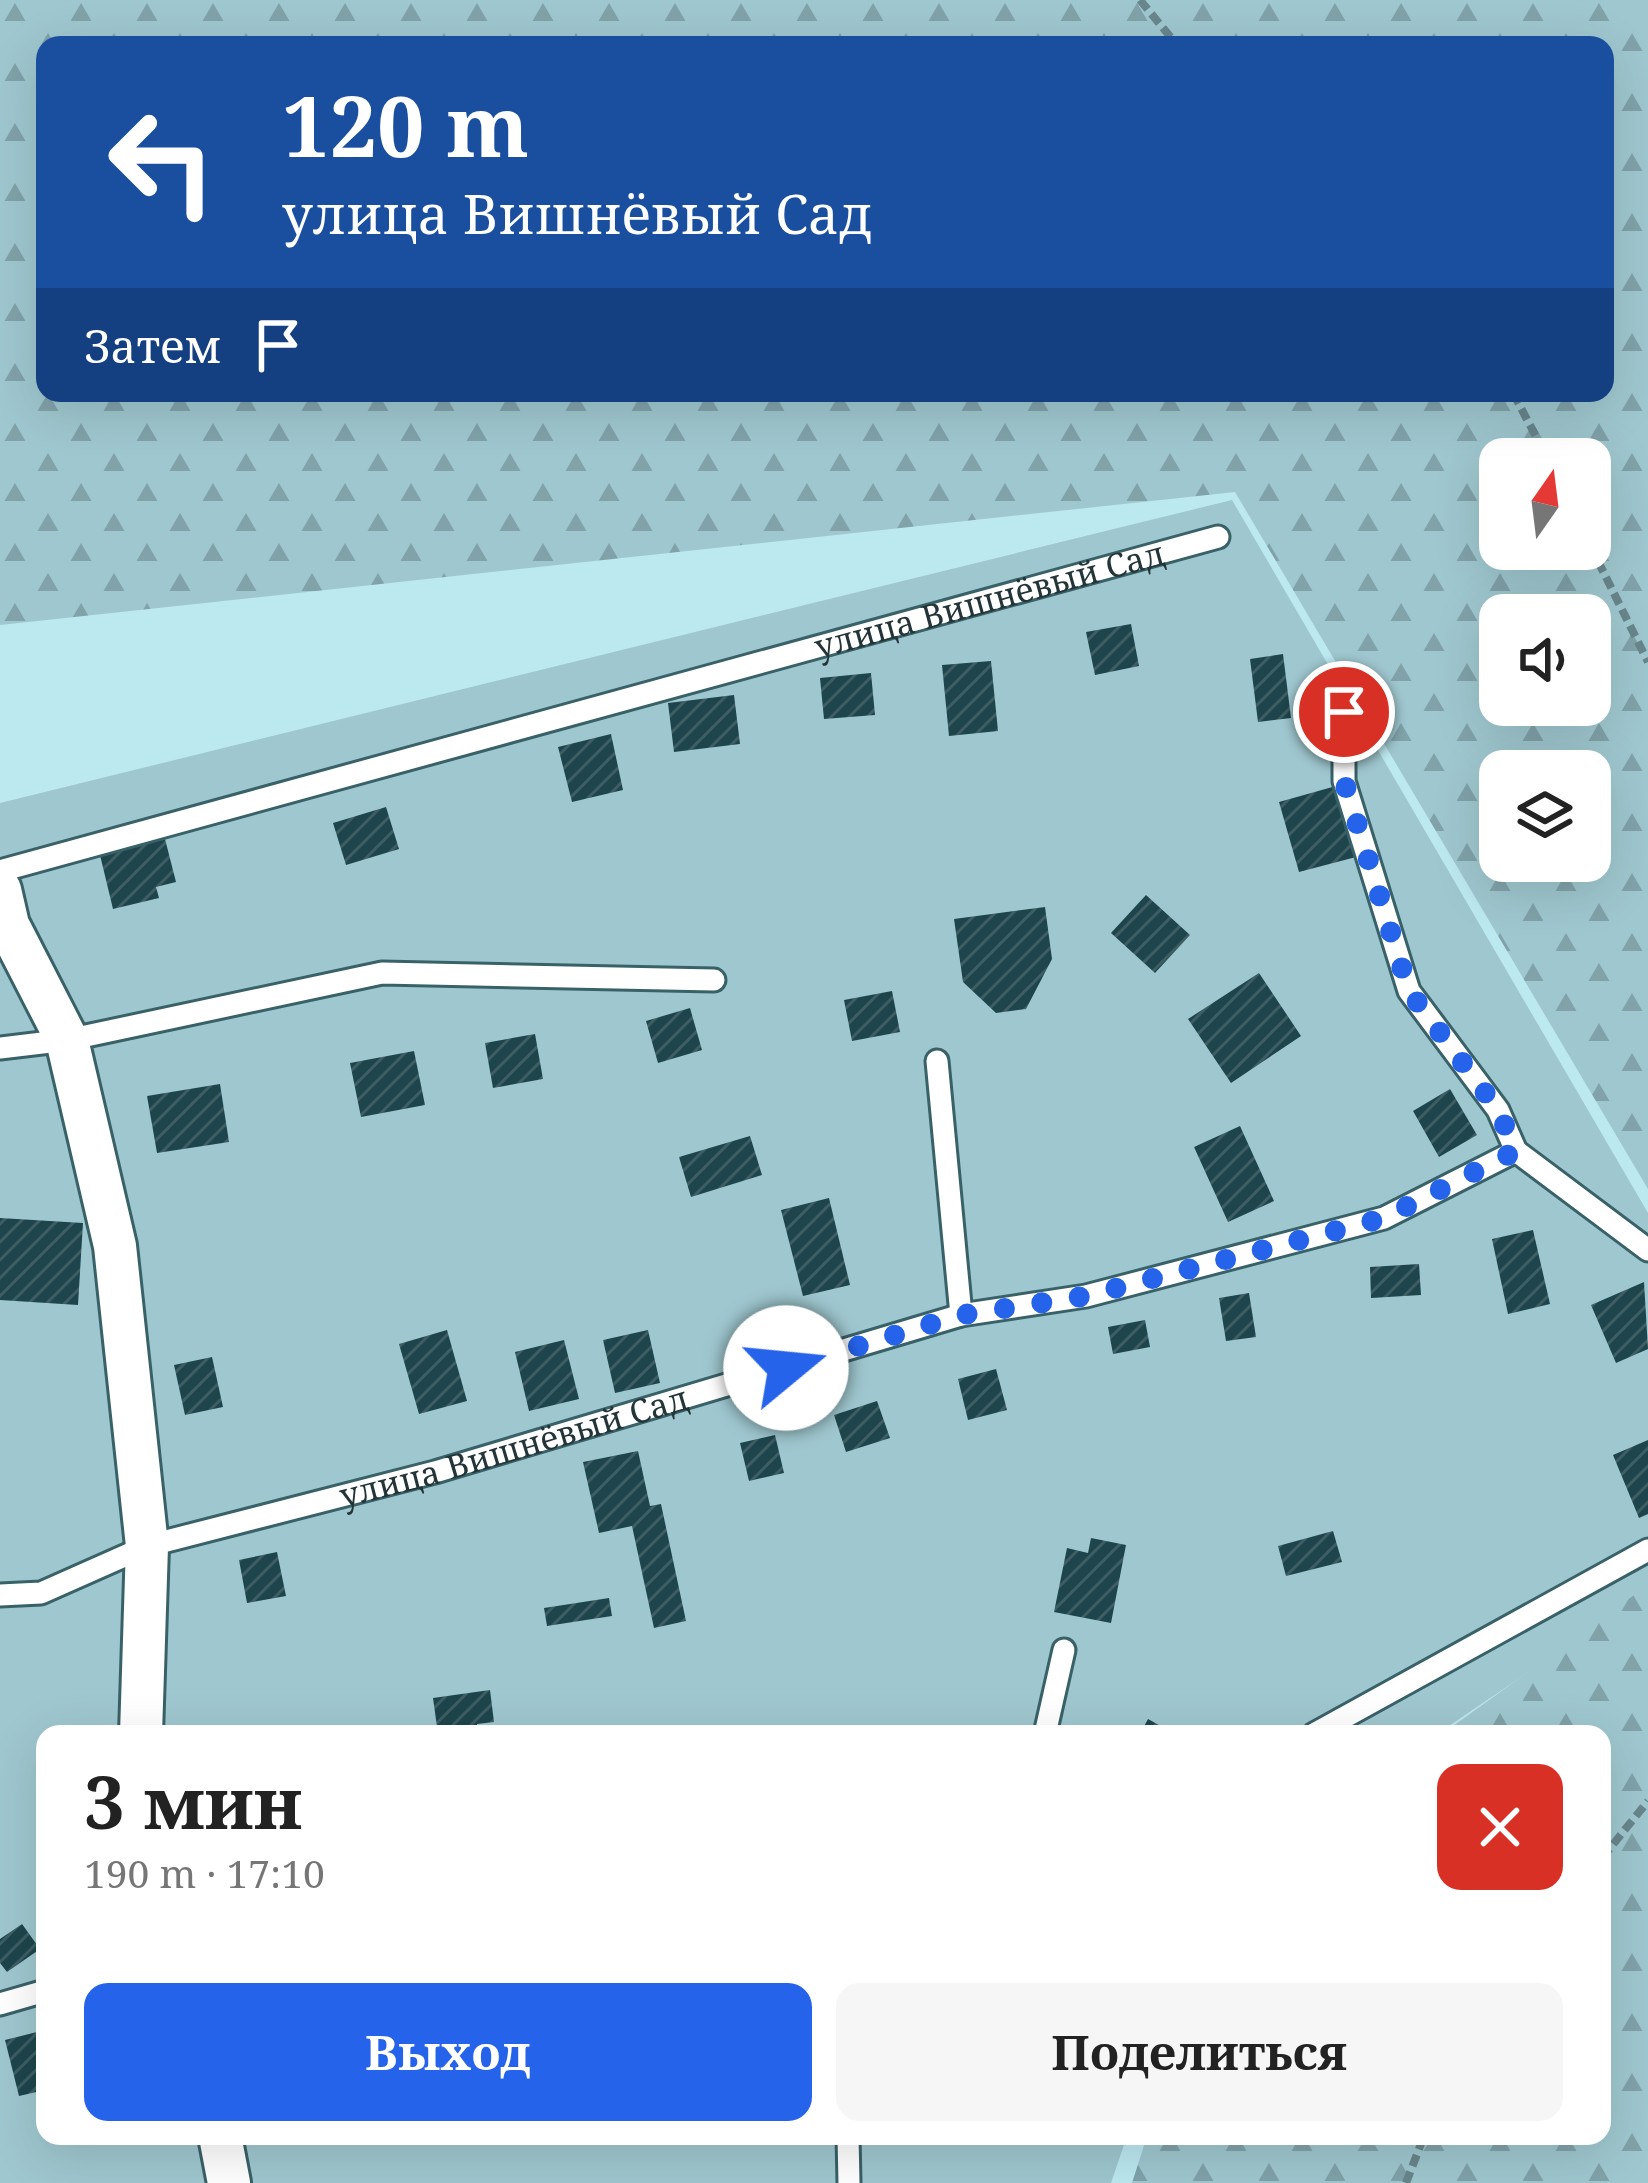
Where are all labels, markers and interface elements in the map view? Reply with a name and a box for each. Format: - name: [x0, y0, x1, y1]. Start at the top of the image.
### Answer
- text: 120 m: [282, 67, 529, 182]
- icon: left: [84, 84, 240, 240]
- text: улица Вишнёвый Сад: [282, 176, 872, 250]
- icon: arrive: [245, 312, 311, 378]
- text: Затем: [84, 315, 221, 376]
- north arrow: [1479, 438, 1611, 570]
- map controls: [1479, 438, 1611, 882]
- street label: улица Вишнёвый Сад: [809, 530, 1169, 669]
- button: sound: [1479, 594, 1611, 726]
- pin: [1293, 661, 1395, 763]
- icon: arrive: [1311, 679, 1377, 745]
- button: layers: [1479, 750, 1611, 882]
- position arrow: [723, 1305, 849, 1431]
- street label: улица Вишнёвый Сад: [335, 1375, 693, 1518]
- text: 3 мин: [84, 1752, 302, 1850]
- button: close: [1437, 1764, 1563, 1890]
- text: 190 m · 17:10: [84, 1846, 325, 1899]
- button: Выход: [84, 1983, 812, 2121]
- button: Поделиться: [836, 1983, 1563, 2121]

